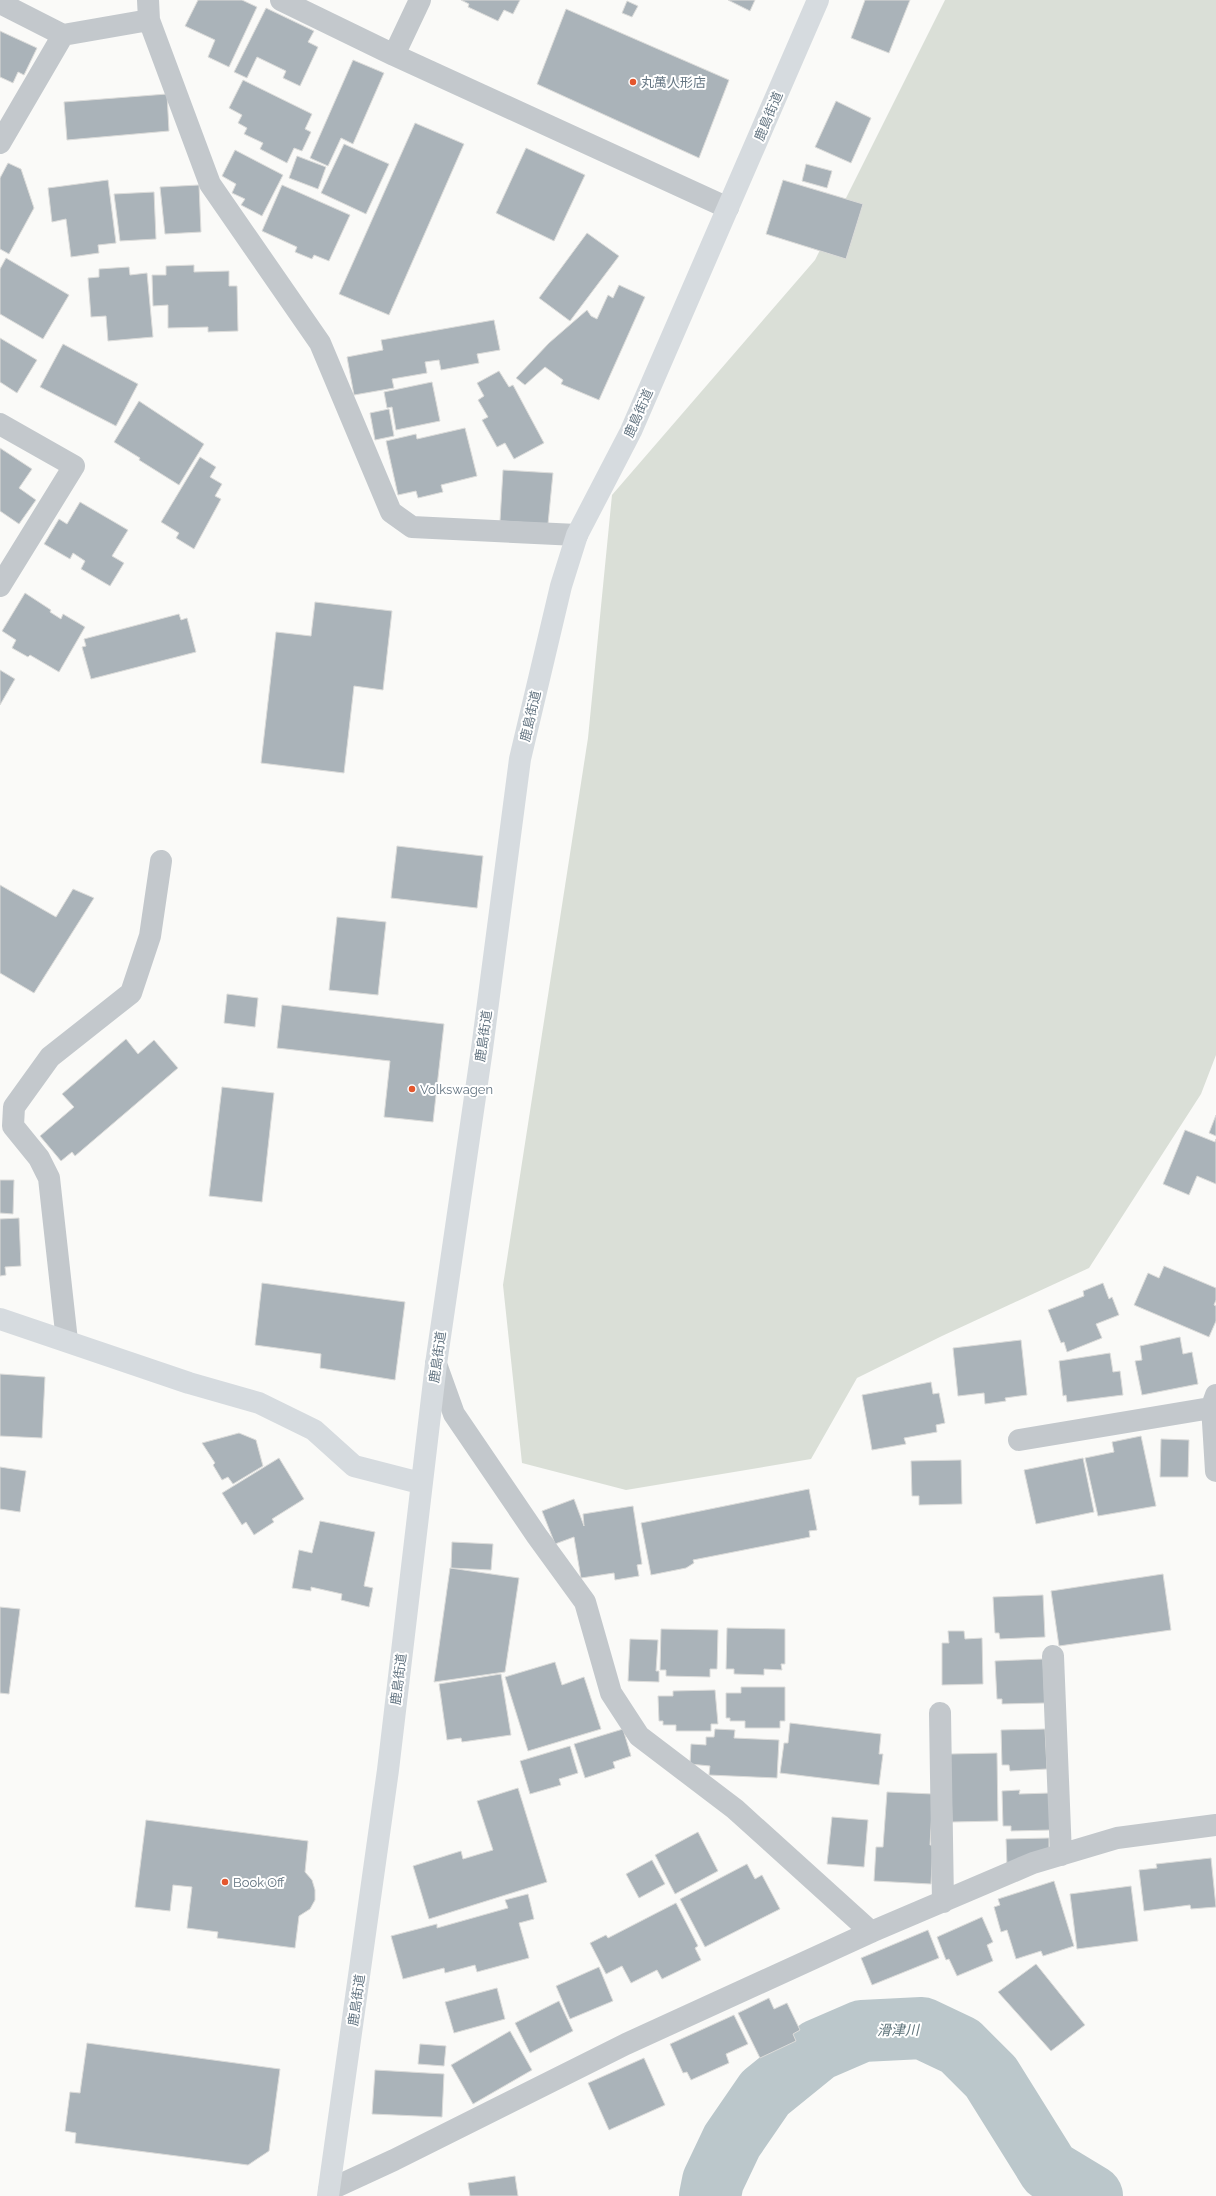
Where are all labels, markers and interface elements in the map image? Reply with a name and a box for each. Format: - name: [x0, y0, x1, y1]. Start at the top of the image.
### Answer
- place label: 丸萬人形店: [641, 75, 706, 90]
- marker: 丸萬人形店: [628, 77, 638, 87]
- street label: 鹿島街道: [751, 89, 786, 143]
- street label: 鹿島街道: [621, 386, 656, 440]
- street label: 鹿島街道: [517, 689, 544, 743]
- street label: 鹿島街道: [472, 1009, 495, 1063]
- place label: Volkswagen: [420, 1082, 493, 1097]
- marker: Volkswagen: [407, 1084, 417, 1094]
- street label: 鹿島街道: [426, 1330, 449, 1384]
- street label: 鹿島街道: [388, 1652, 409, 1706]
- place label: Book Off: [233, 1875, 285, 1890]
- marker: Book Off: [220, 1877, 230, 1887]
- street label: 鹿島街道: [345, 1973, 368, 2027]
- water label: 滑津川: [877, 2022, 921, 2038]

